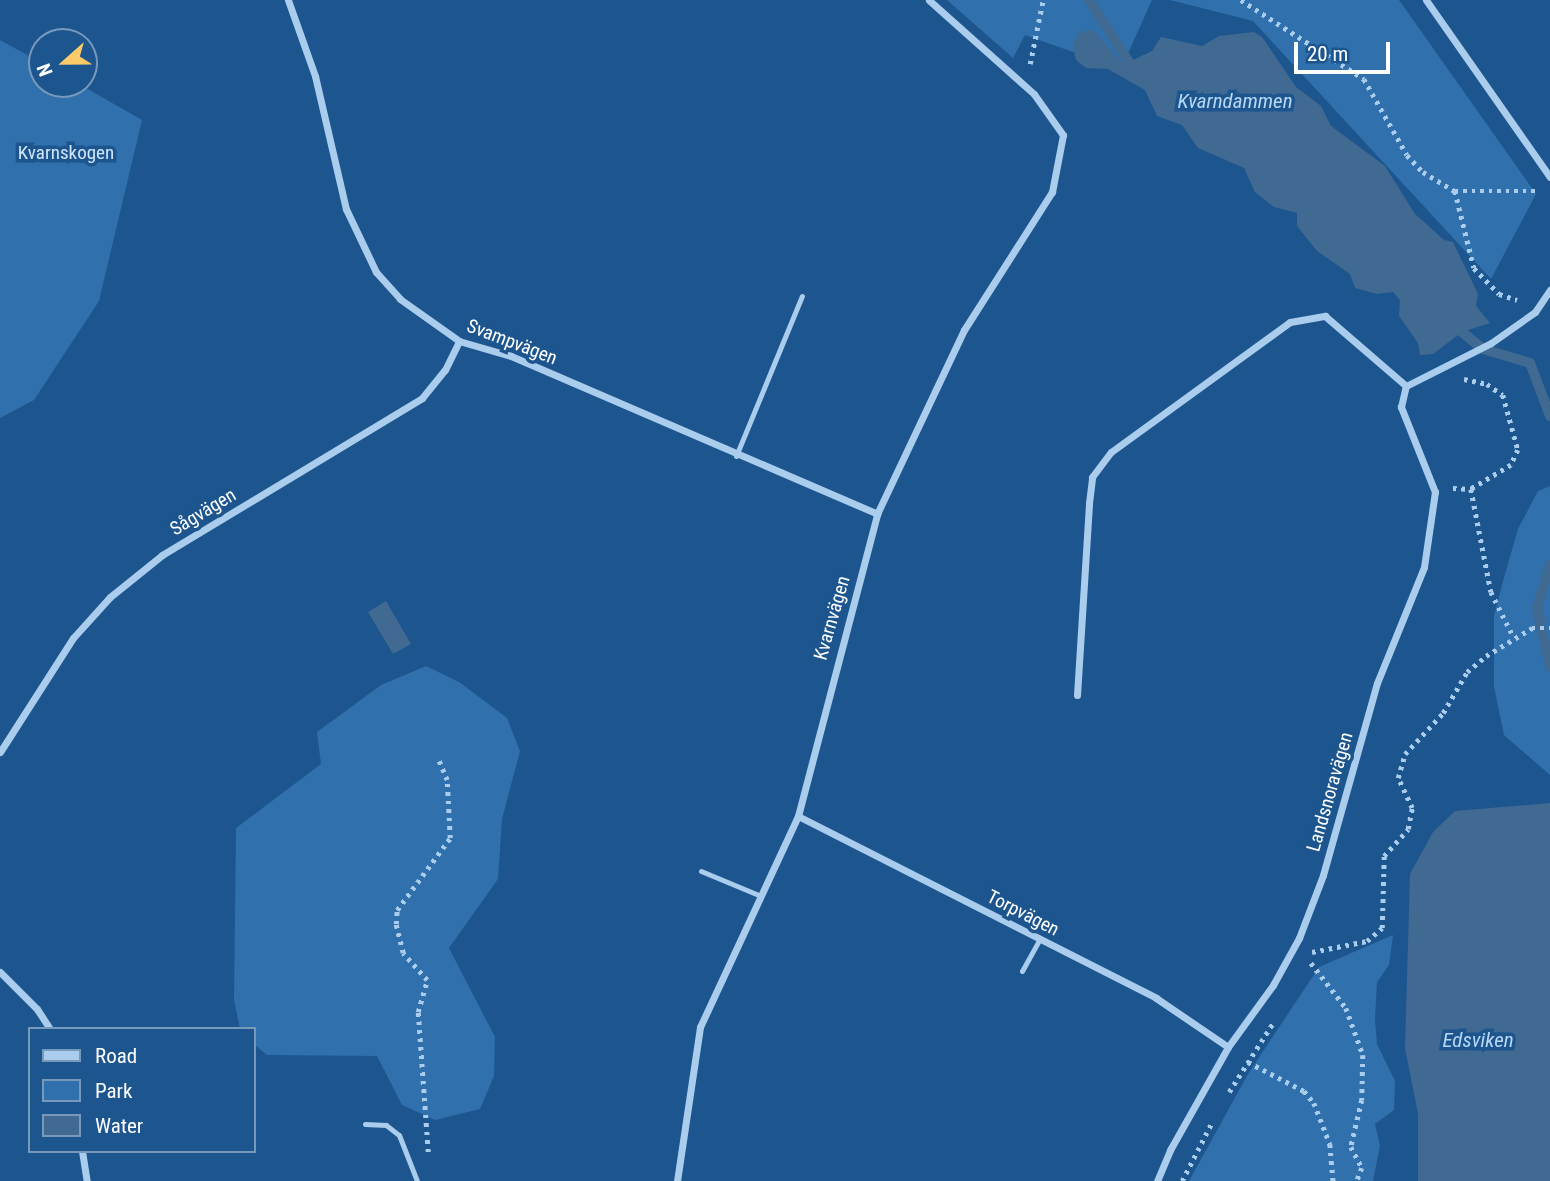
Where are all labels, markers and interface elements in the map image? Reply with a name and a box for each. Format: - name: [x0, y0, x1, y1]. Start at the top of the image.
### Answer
- north arrow: [28, 28, 98, 98]
- scale bar: [1298, 28, 1394, 72]
- text: 20 m: [1307, 42, 1348, 66]
- text: N: [32, 60, 58, 80]
- water label: Kvarndammen: [1177, 88, 1293, 114]
- park label: Kvarnskogen: [18, 142, 114, 164]
- street label: Svampvägen: [464, 314, 560, 370]
- street label: Sågvägen: [166, 483, 240, 541]
- street label: Kvarnvägen: [809, 573, 855, 663]
- street label: Landsnoravägen: [1302, 730, 1358, 854]
- street label: Torpvägen: [983, 885, 1063, 941]
- legend: [28, 1027, 256, 1153]
- water label: Edsviken: [1442, 1027, 1514, 1053]
- text: Road: [95, 1044, 137, 1068]
- text: Park: [95, 1079, 132, 1103]
- text: Water: [95, 1114, 143, 1138]

